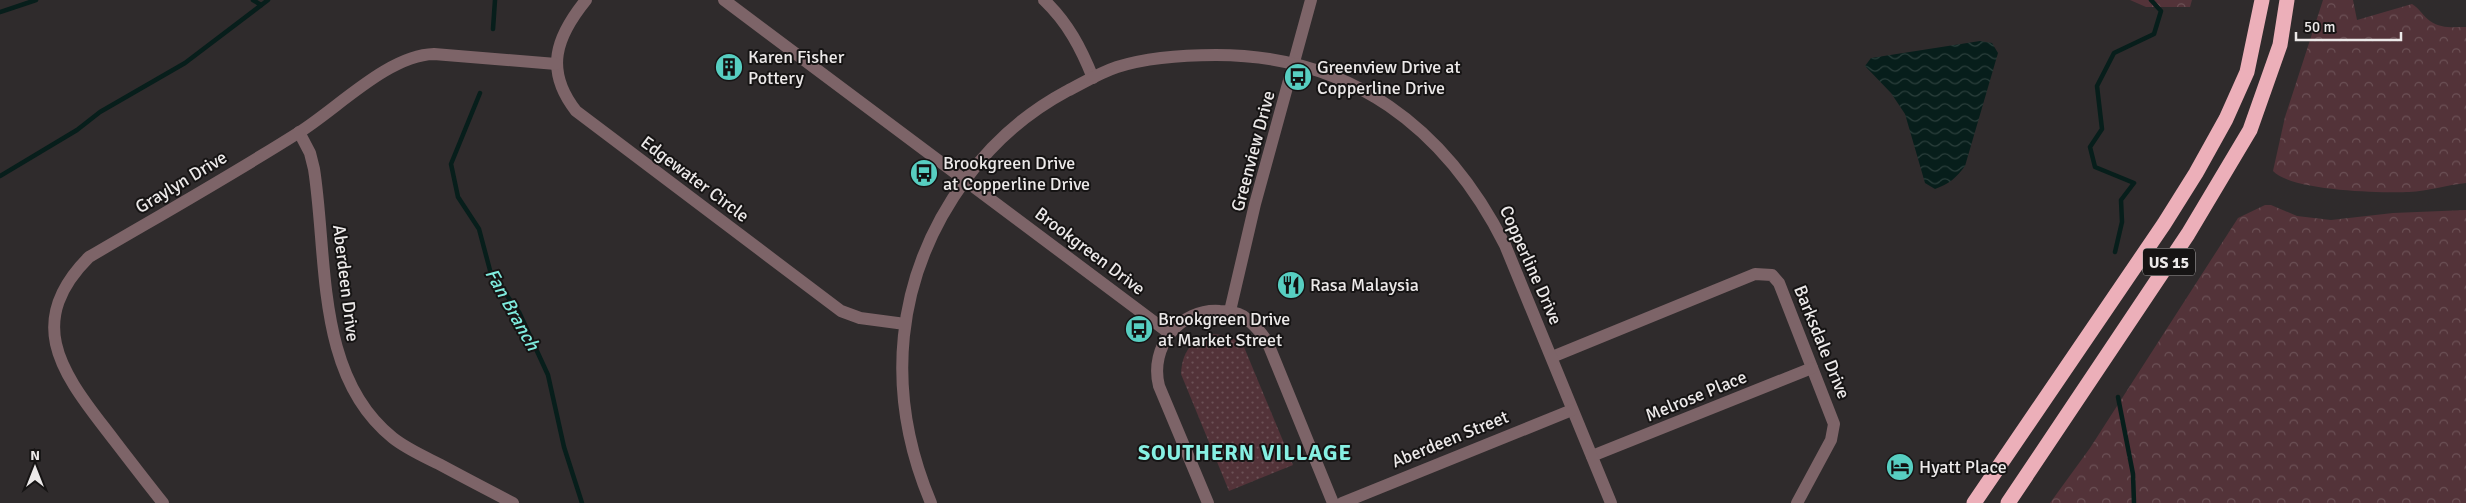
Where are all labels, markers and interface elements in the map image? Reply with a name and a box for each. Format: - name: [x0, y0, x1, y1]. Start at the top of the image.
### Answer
- scale bar: [2296, 10, 2401, 42]
- text: 50 m: [2304, 18, 2335, 36]
- place label: Karen Fisher Pottery: [748, 46, 845, 89]
- building icon: Karen Fisher Pottery: [714, 52, 744, 82]
- place label: Greenview Drive at Copperline Drive: [1317, 56, 1461, 99]
- bus stop icon: Greenview Drive at Copperline Drive: [1283, 62, 1313, 92]
- street label: Greenview Drive: [1226, 88, 1280, 214]
- street label: Edgewater Circle: [636, 131, 754, 227]
- street label: Graylyn Drive: [131, 146, 231, 218]
- place label: Brookgreen Drive at Copperline Drive: [943, 152, 1090, 195]
- bus stop icon: Brookgreen Drive at Copperline Drive: [909, 158, 939, 188]
- street label: Brookgreen Drive: [1031, 202, 1149, 300]
- street label: Copperline Drive: [1495, 202, 1567, 328]
- street label: Aberdeen Drive: [328, 223, 364, 343]
- road number: US 15: [2143, 248, 2195, 276]
- water label: Fan Branch: [480, 264, 545, 356]
- restaurant icon: Rasa Malaysia: [1276, 270, 1306, 300]
- place label: Rasa Malaysia: [1310, 274, 1419, 296]
- street label: Barksdale Drive: [1789, 282, 1855, 402]
- place label: Brookgreen Drive at Market Street: [1158, 308, 1290, 351]
- bus stop icon: Brookgreen Drive at Market Street: [1124, 314, 1154, 344]
- street label: Melrose Place: [1642, 366, 1750, 426]
- street label: Aberdeen Street: [1388, 406, 1512, 472]
- district label: SOUTHERN VILLAGE: [1138, 439, 1352, 466]
- north arrow: [10, 443, 60, 493]
- text: N: [30, 447, 40, 464]
- hotel icon: Hyatt Place: [1885, 452, 1915, 482]
- place label: Hyatt Place: [1919, 456, 2007, 478]

